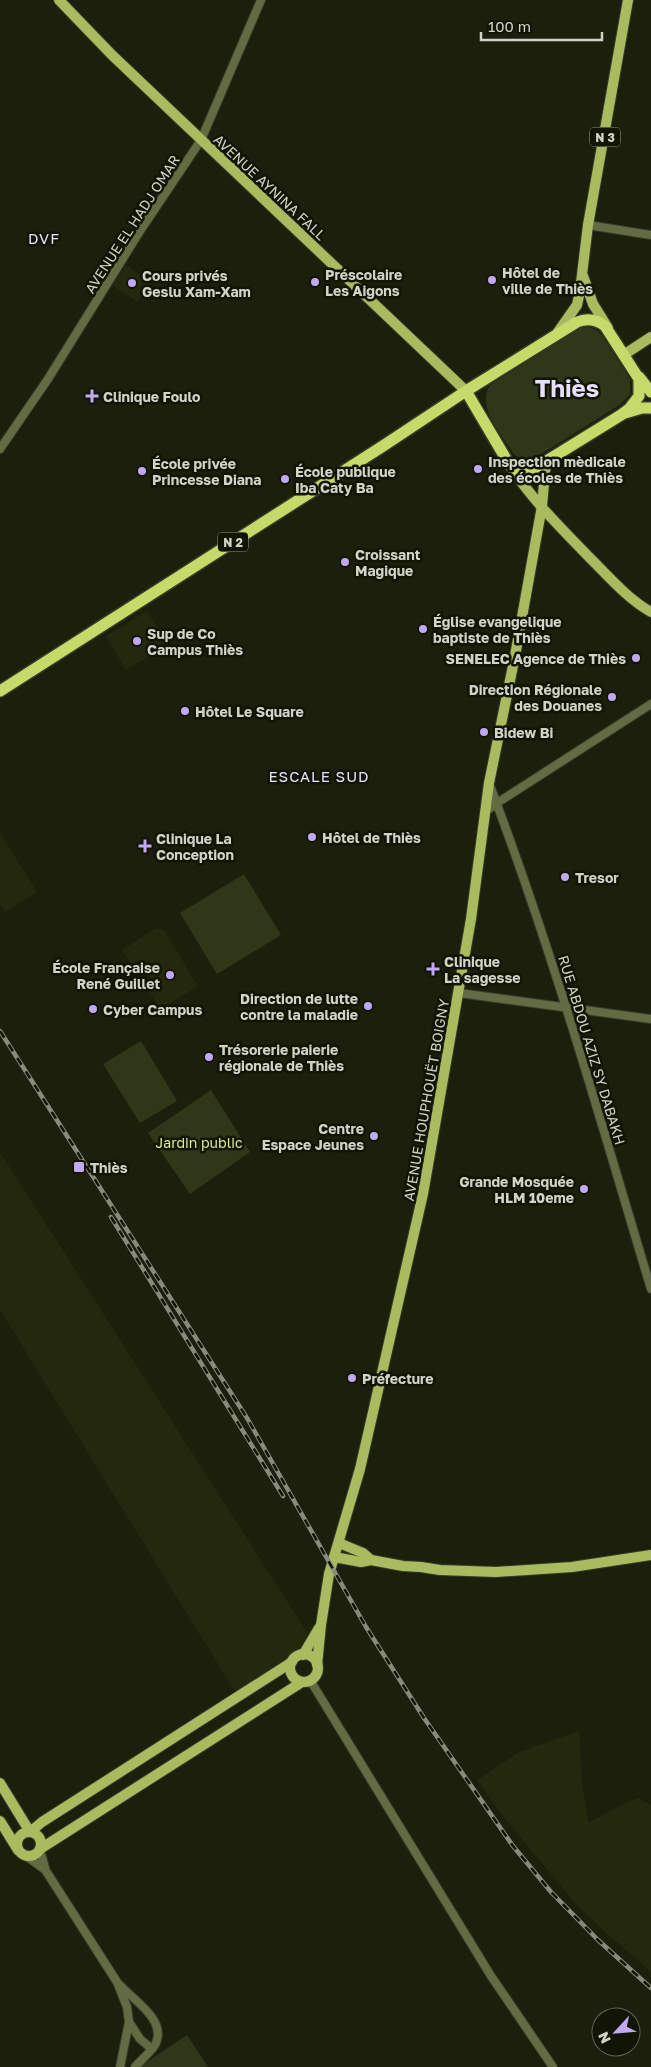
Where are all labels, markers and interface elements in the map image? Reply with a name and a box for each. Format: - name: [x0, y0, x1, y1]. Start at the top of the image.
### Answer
- scale bar: [481, 10, 602, 42]
- text: 100 m: [488, 17, 531, 35]
- road number: N 3: [590, 128, 620, 146]
- street label: AVENUE AYNINA FALL: [210, 131, 330, 243]
- street label: AVENUE EL HADJ OMAR: [81, 152, 183, 296]
- district label: DVF: [28, 229, 60, 247]
- place label: Hôtel de ville de Thiès: [502, 264, 593, 297]
- place label: Préscolaire Les Aigons: [325, 266, 402, 299]
- place label: Cours privés Geslu Xam-Xam: [142, 267, 251, 300]
- marker: Hôtel de ville de Thiès: [486, 274, 498, 286]
- marker: Préscolaire Les Aigons: [309, 276, 321, 288]
- marker: Cours privés Geslu Xam-Xam: [126, 277, 138, 289]
- district label: Thiès: [535, 373, 599, 402]
- place label: Clinique Foulo: [103, 388, 200, 405]
- marker: Clinique Foulo: [85, 389, 99, 403]
- place label: Inspection mèdicale des écoles de Thiès: [488, 453, 626, 486]
- place label: École privée Princesse Diana: [152, 455, 261, 488]
- place label: École publique Iba Caty Ba: [295, 463, 396, 496]
- marker: Inspection mèdicale des écoles de Thiès: [472, 463, 484, 475]
- marker: École privée Princesse Diana: [136, 465, 148, 477]
- marker: École publique Iba Caty Ba: [279, 473, 291, 485]
- road number: N 2: [218, 532, 248, 552]
- place label: Croissant Magique: [355, 546, 421, 579]
- marker: Croissant Magique: [339, 556, 351, 568]
- place label: Église evangelique baptiste de Thiès: [433, 613, 562, 646]
- marker: Église evangelique baptiste de Thiès: [417, 623, 429, 635]
- place label: Sup de Co Campus Thiès: [147, 625, 243, 658]
- marker: Sup de Co Campus Thiès: [131, 635, 143, 647]
- place label: SENELEC Agence de Thiès: [446, 650, 626, 667]
- marker: SENELEC Agence de Thiès: [630, 652, 642, 664]
- place label: Direction Régionale des Douanes: [469, 681, 602, 714]
- marker: Direction Régionale des Douanes: [606, 691, 618, 703]
- place label: Hôtel Le Square: [195, 703, 304, 720]
- marker: Hôtel Le Square: [179, 705, 191, 717]
- place label: Bidew Bi: [494, 724, 553, 741]
- marker: Bidew Bi: [478, 726, 490, 738]
- district label: ESCALE SUD: [268, 767, 370, 785]
- place label: Hôtel de Thiès: [322, 829, 421, 846]
- place label: Clinique La Conception: [156, 830, 234, 863]
- marker: Hôtel de Thiès: [306, 831, 318, 843]
- marker: Clinique La Conception: [138, 839, 152, 853]
- place label: Tresor: [575, 869, 619, 886]
- marker: Tresor: [559, 871, 571, 883]
- place label: Clinique La sagesse: [444, 953, 521, 986]
- street label: RUE ABDOU AZIZ SY DABAKH: [555, 953, 629, 1147]
- place label: École Française René Guillet: [52, 959, 160, 992]
- marker: Clinique La sagesse: [426, 962, 440, 976]
- marker: École Française René Guillet: [164, 969, 176, 981]
- place label: Direction de lutte contre la maladie: [240, 990, 358, 1023]
- street label: AVENUE HOUPHOUËT BOIGNY: [400, 998, 452, 1202]
- marker: Direction de lutte contre la maladie: [362, 1000, 374, 1012]
- place label: Cyber Campus: [103, 1001, 202, 1018]
- marker: Cyber Campus: [87, 1003, 99, 1015]
- place label: Trésorerie paierie régionale de Thiès: [219, 1041, 344, 1074]
- marker: Trésorerie paierie régionale de Thiès: [203, 1051, 215, 1063]
- place label: Centre Espace Jeunes: [262, 1120, 364, 1153]
- marker: Centre Espace Jeunes: [368, 1130, 380, 1142]
- park label: Jardin public: [155, 1134, 243, 1151]
- place label: Thiès: [90, 1159, 128, 1176]
- marker: Thiès: [72, 1160, 86, 1174]
- place label: Grande Mosquée HLM 10eme: [459, 1173, 574, 1206]
- marker: Grande Mosquée HLM 10eme: [578, 1183, 590, 1195]
- place label: Préfecture: [362, 1370, 434, 1387]
- marker: Préfecture: [346, 1372, 358, 1384]
- north arrow: [591, 2007, 641, 2057]
- text: N: [594, 2029, 614, 2046]

